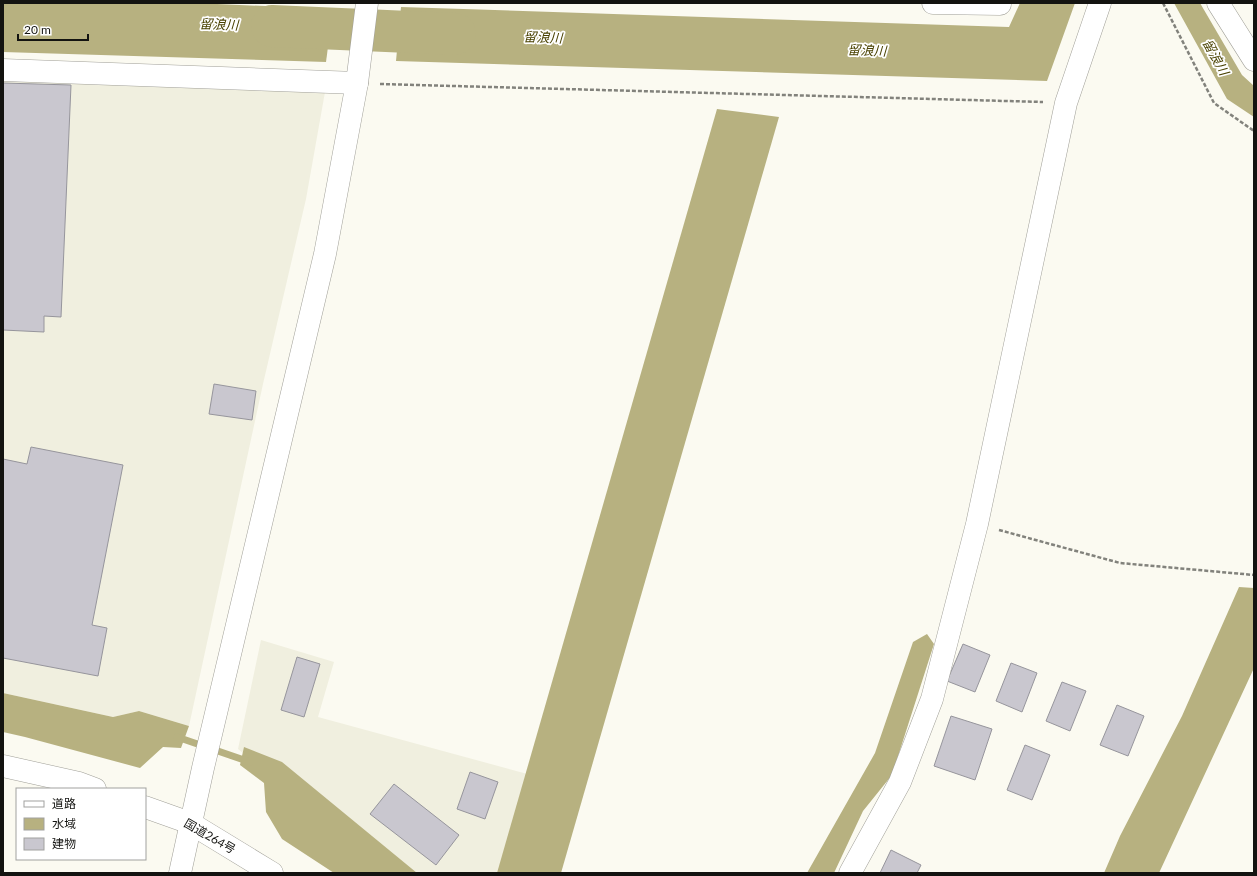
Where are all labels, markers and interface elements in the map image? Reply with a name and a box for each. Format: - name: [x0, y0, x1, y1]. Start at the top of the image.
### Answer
- water label: 留浪川: [199, 15, 241, 33]
- scale bar: [18, 16, 88, 42]
- text: 20 m: [24, 22, 51, 37]
- water label: 留浪川: [523, 28, 565, 46]
- water label: 留浪川: [1200, 36, 1233, 80]
- water label: 留浪川: [847, 41, 889, 59]
- legend: [16, 788, 146, 860]
- text: 道路: [52, 796, 76, 811]
- street label: 国道264号: [182, 815, 238, 857]
- text: 水域: [52, 816, 76, 831]
- text: 建物: [52, 836, 76, 851]

